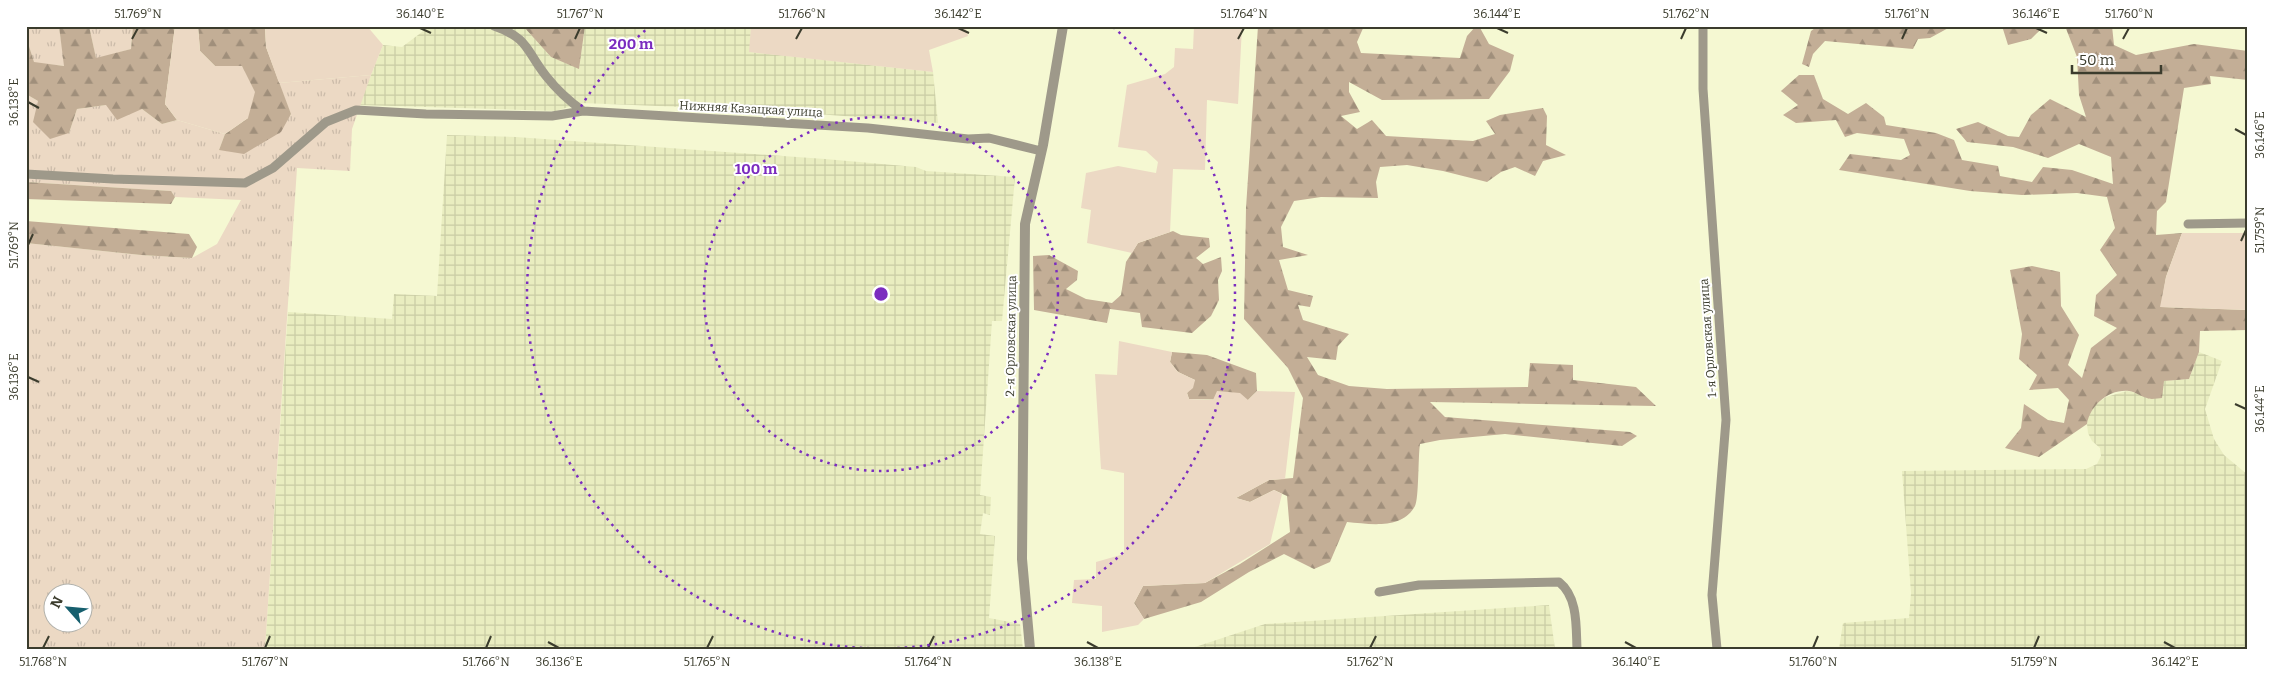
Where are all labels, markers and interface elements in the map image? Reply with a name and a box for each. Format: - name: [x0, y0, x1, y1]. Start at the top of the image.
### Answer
- text: 51.769°N: [114, 7, 162, 21]
- text: 36.140°E: [396, 7, 444, 21]
- text: 51.767°N: [556, 7, 604, 21]
- text: 51.766°N: [778, 7, 826, 21]
- text: 36.142°E: [934, 7, 982, 21]
- text: 51.764°N: [1220, 7, 1268, 21]
- text: 36.144°E: [1473, 7, 1521, 21]
- text: 51.762°N: [1662, 7, 1710, 21]
- text: 51.761°N: [1885, 7, 1930, 21]
- text: 36.146°E: [2012, 7, 2060, 21]
- text: 51.760°N: [2105, 7, 2154, 21]
- text: 200 m: [609, 35, 654, 53]
- scale bar: [2072, 42, 2160, 74]
- text: 50 m: [2079, 51, 2115, 69]
- text: 36.138°E: [7, 78, 21, 126]
- street label: Нижняя Казацкая улица: [679, 98, 823, 120]
- text: 36.146°E: [2253, 111, 2267, 159]
- text: 100 m: [735, 160, 778, 178]
- text: 51.759°N: [2253, 206, 2267, 253]
- text: 51.769°N: [7, 221, 21, 269]
- street label: 2-я Орловская улица: [1003, 275, 1019, 397]
- street label: 1-я Орловская улица: [1697, 277, 1719, 398]
- centre of rings: [872, 285, 890, 303]
- text: 36.136°E: [7, 353, 21, 401]
- text: 36.144°E: [2253, 385, 2267, 433]
- north arrow: [42, 582, 92, 632]
- text: N: [47, 593, 67, 611]
- text: 51.768°N: [19, 655, 68, 669]
- text: 51.767°N: [241, 655, 289, 669]
- text: 51.766°N: [462, 655, 510, 669]
- text: 36.136°E: [535, 655, 583, 669]
- text: 51.765°N: [684, 655, 731, 669]
- text: 51.764°N: [904, 655, 952, 669]
- text: 36.138°E: [1074, 655, 1122, 669]
- text: 51.762°N: [1346, 655, 1394, 669]
- text: 36.140°E: [1612, 655, 1660, 669]
- text: 51.760°N: [1789, 655, 1838, 669]
- text: 51.759°N: [2011, 655, 2058, 669]
- text: 36.142°E: [2151, 655, 2199, 669]

